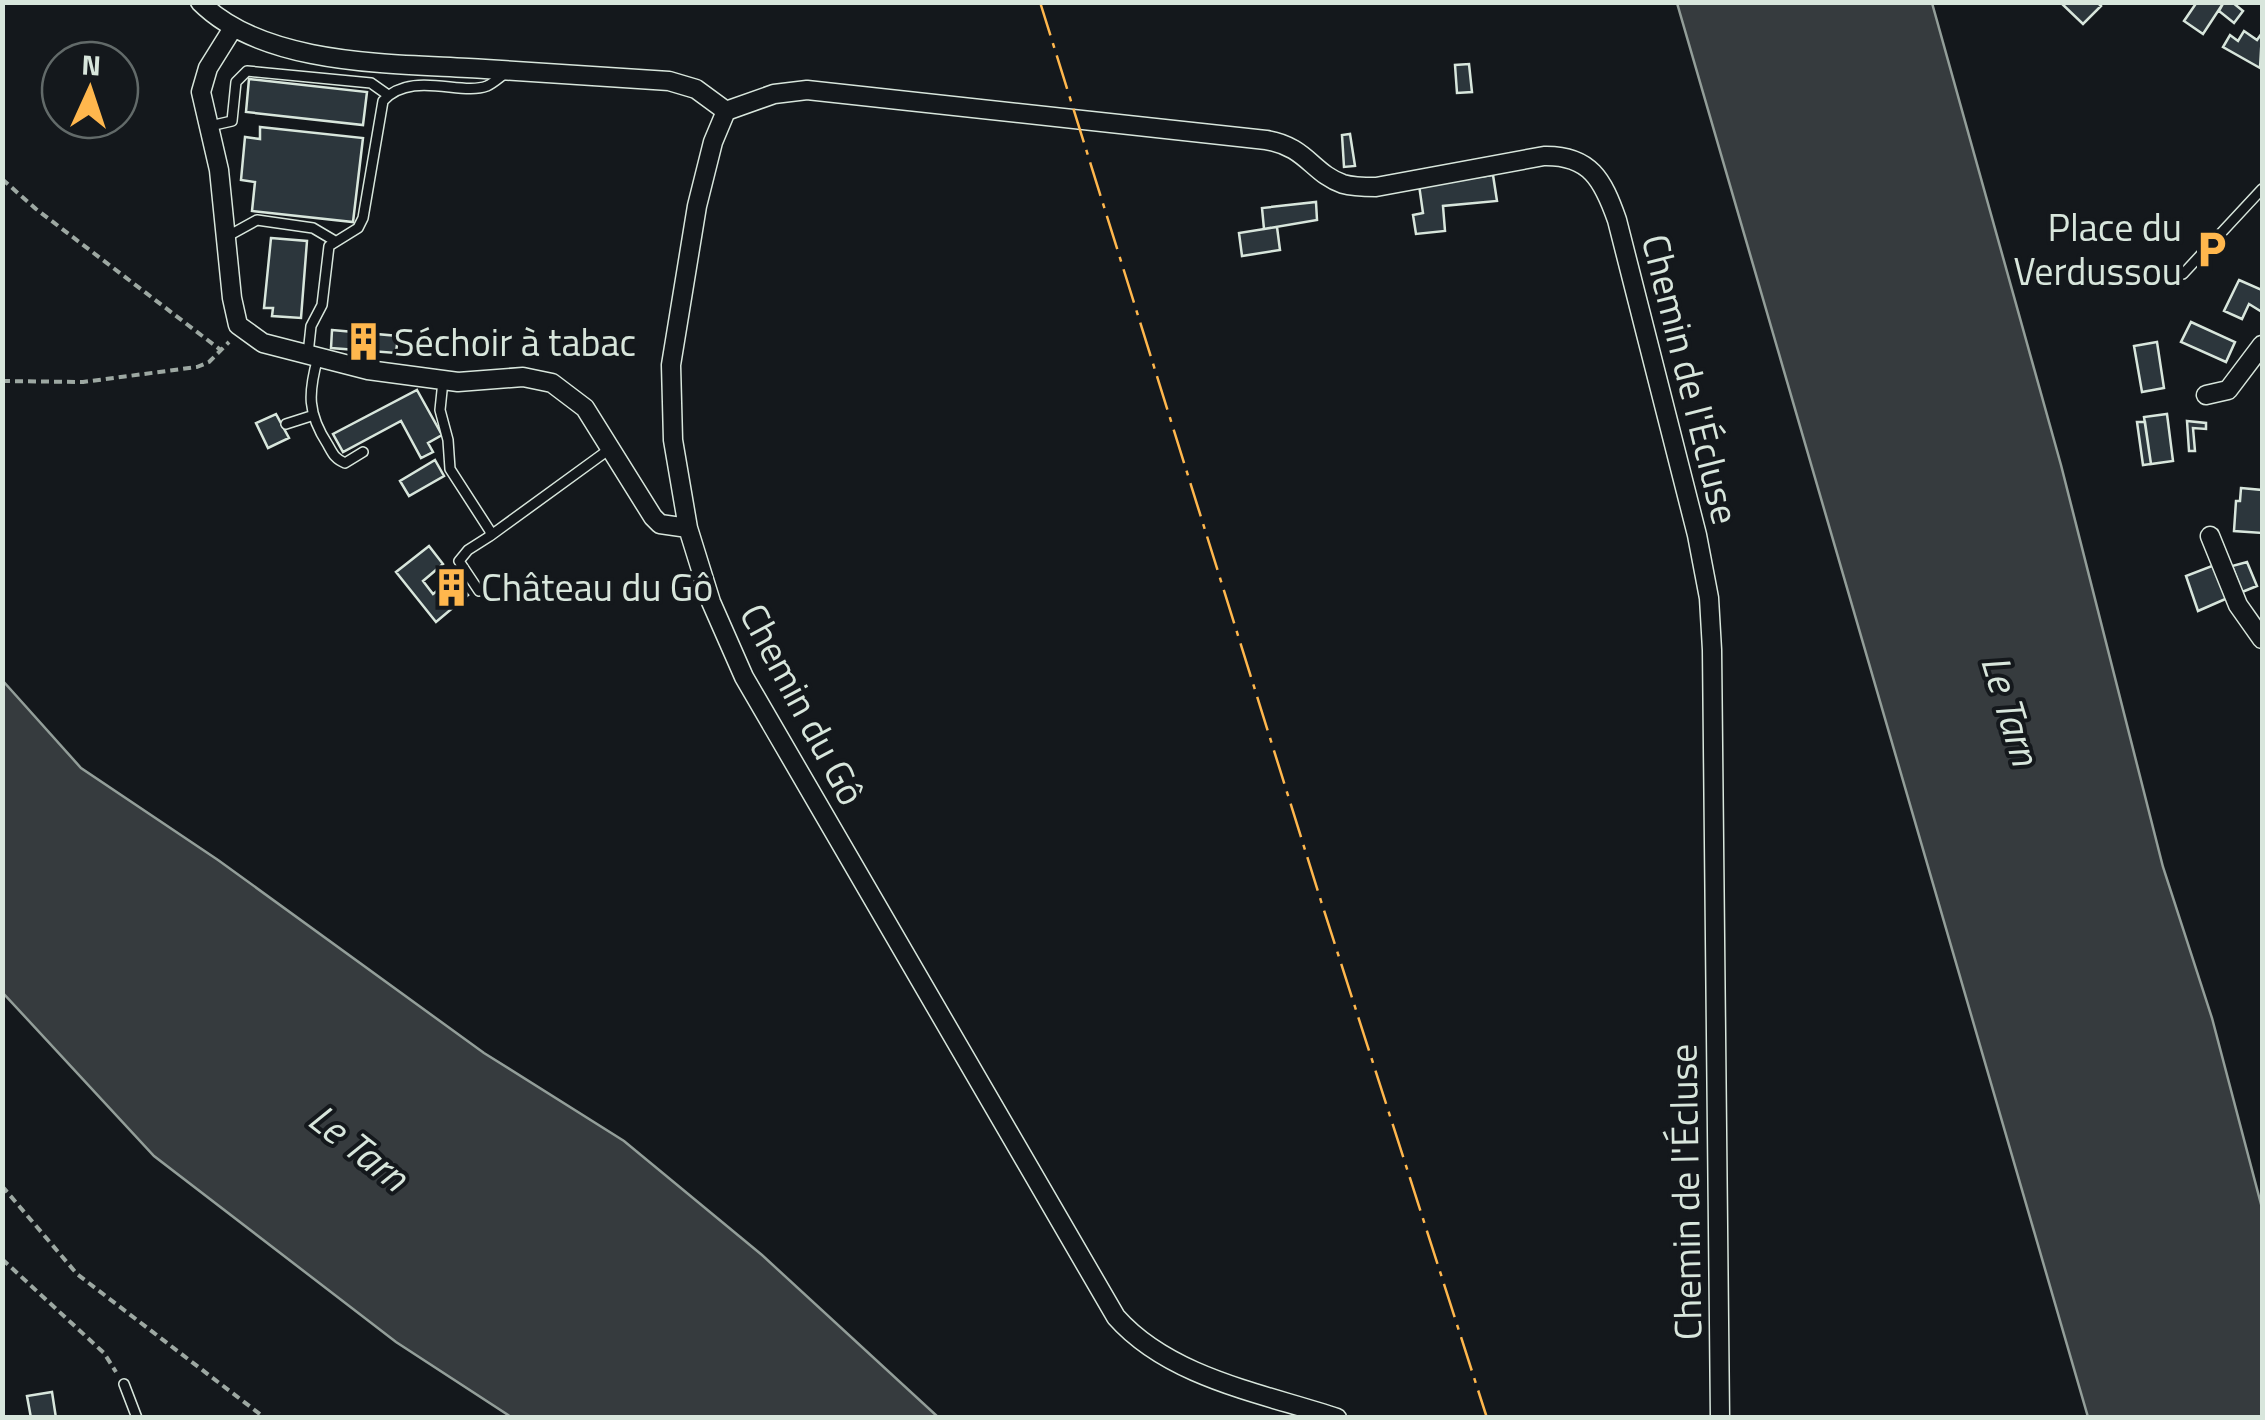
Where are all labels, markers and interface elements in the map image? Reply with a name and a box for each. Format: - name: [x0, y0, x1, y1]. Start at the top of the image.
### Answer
- north arrow: [40, 40, 140, 140]
- text: N: [81, 43, 102, 87]
- place label: Place du Verdussou: [2013, 198, 2182, 300]
- street label: Chemin de l'Écluse: [1627, 228, 1755, 530]
- parking icon: Place du Verdussou: [2191, 228, 2233, 270]
- place label: Séchoir à tabac: [394, 313, 636, 371]
- building icon: Séchoir à tabac: [343, 321, 385, 363]
- place label: Château du Gô: [481, 558, 713, 616]
- building icon: Château du Gô: [430, 566, 472, 608]
- street label: Chemin du Gô: [725, 593, 881, 815]
- water label: Le Tarn: [1965, 647, 2057, 774]
- street label: Chemin de l'Écluse: [1653, 1043, 1717, 1341]
- water label: Le Tarn: [296, 1088, 423, 1206]

